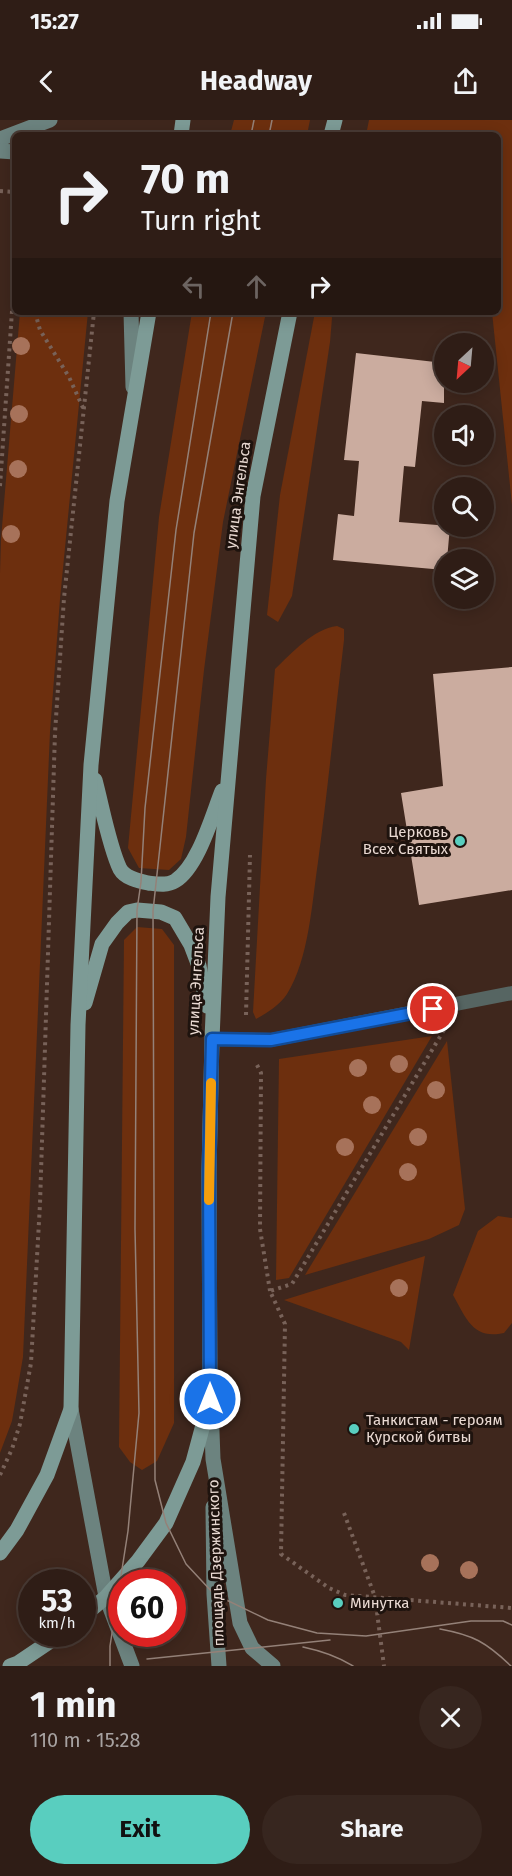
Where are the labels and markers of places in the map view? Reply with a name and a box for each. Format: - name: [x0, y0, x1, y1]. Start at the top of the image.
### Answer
- place label: Церковь Всех Святых: [363, 823, 449, 858]
- marker: Церковь Всех Святых: [453, 834, 467, 848]
- pin: [407, 983, 458, 1034]
- place label: Танкистам - героям Курской битвы: [366, 1411, 503, 1446]
- marker: Танкистам - героям Курской битвы: [347, 1422, 361, 1436]
- place label: Минутка: [350, 1594, 409, 1612]
- marker: Минутка: [331, 1596, 345, 1610]

